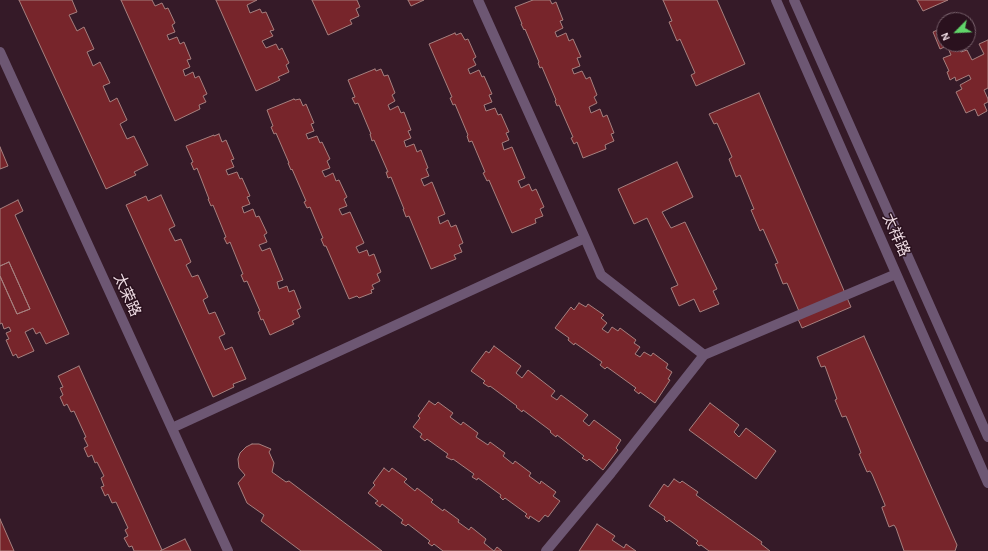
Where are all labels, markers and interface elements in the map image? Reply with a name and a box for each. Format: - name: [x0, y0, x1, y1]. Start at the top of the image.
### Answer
- north arrow: [936, 12, 976, 52]
- text: N: [939, 31, 952, 42]
- street label: 太祥路: [879, 211, 913, 259]
- street label: 太荣路: [110, 271, 144, 319]

